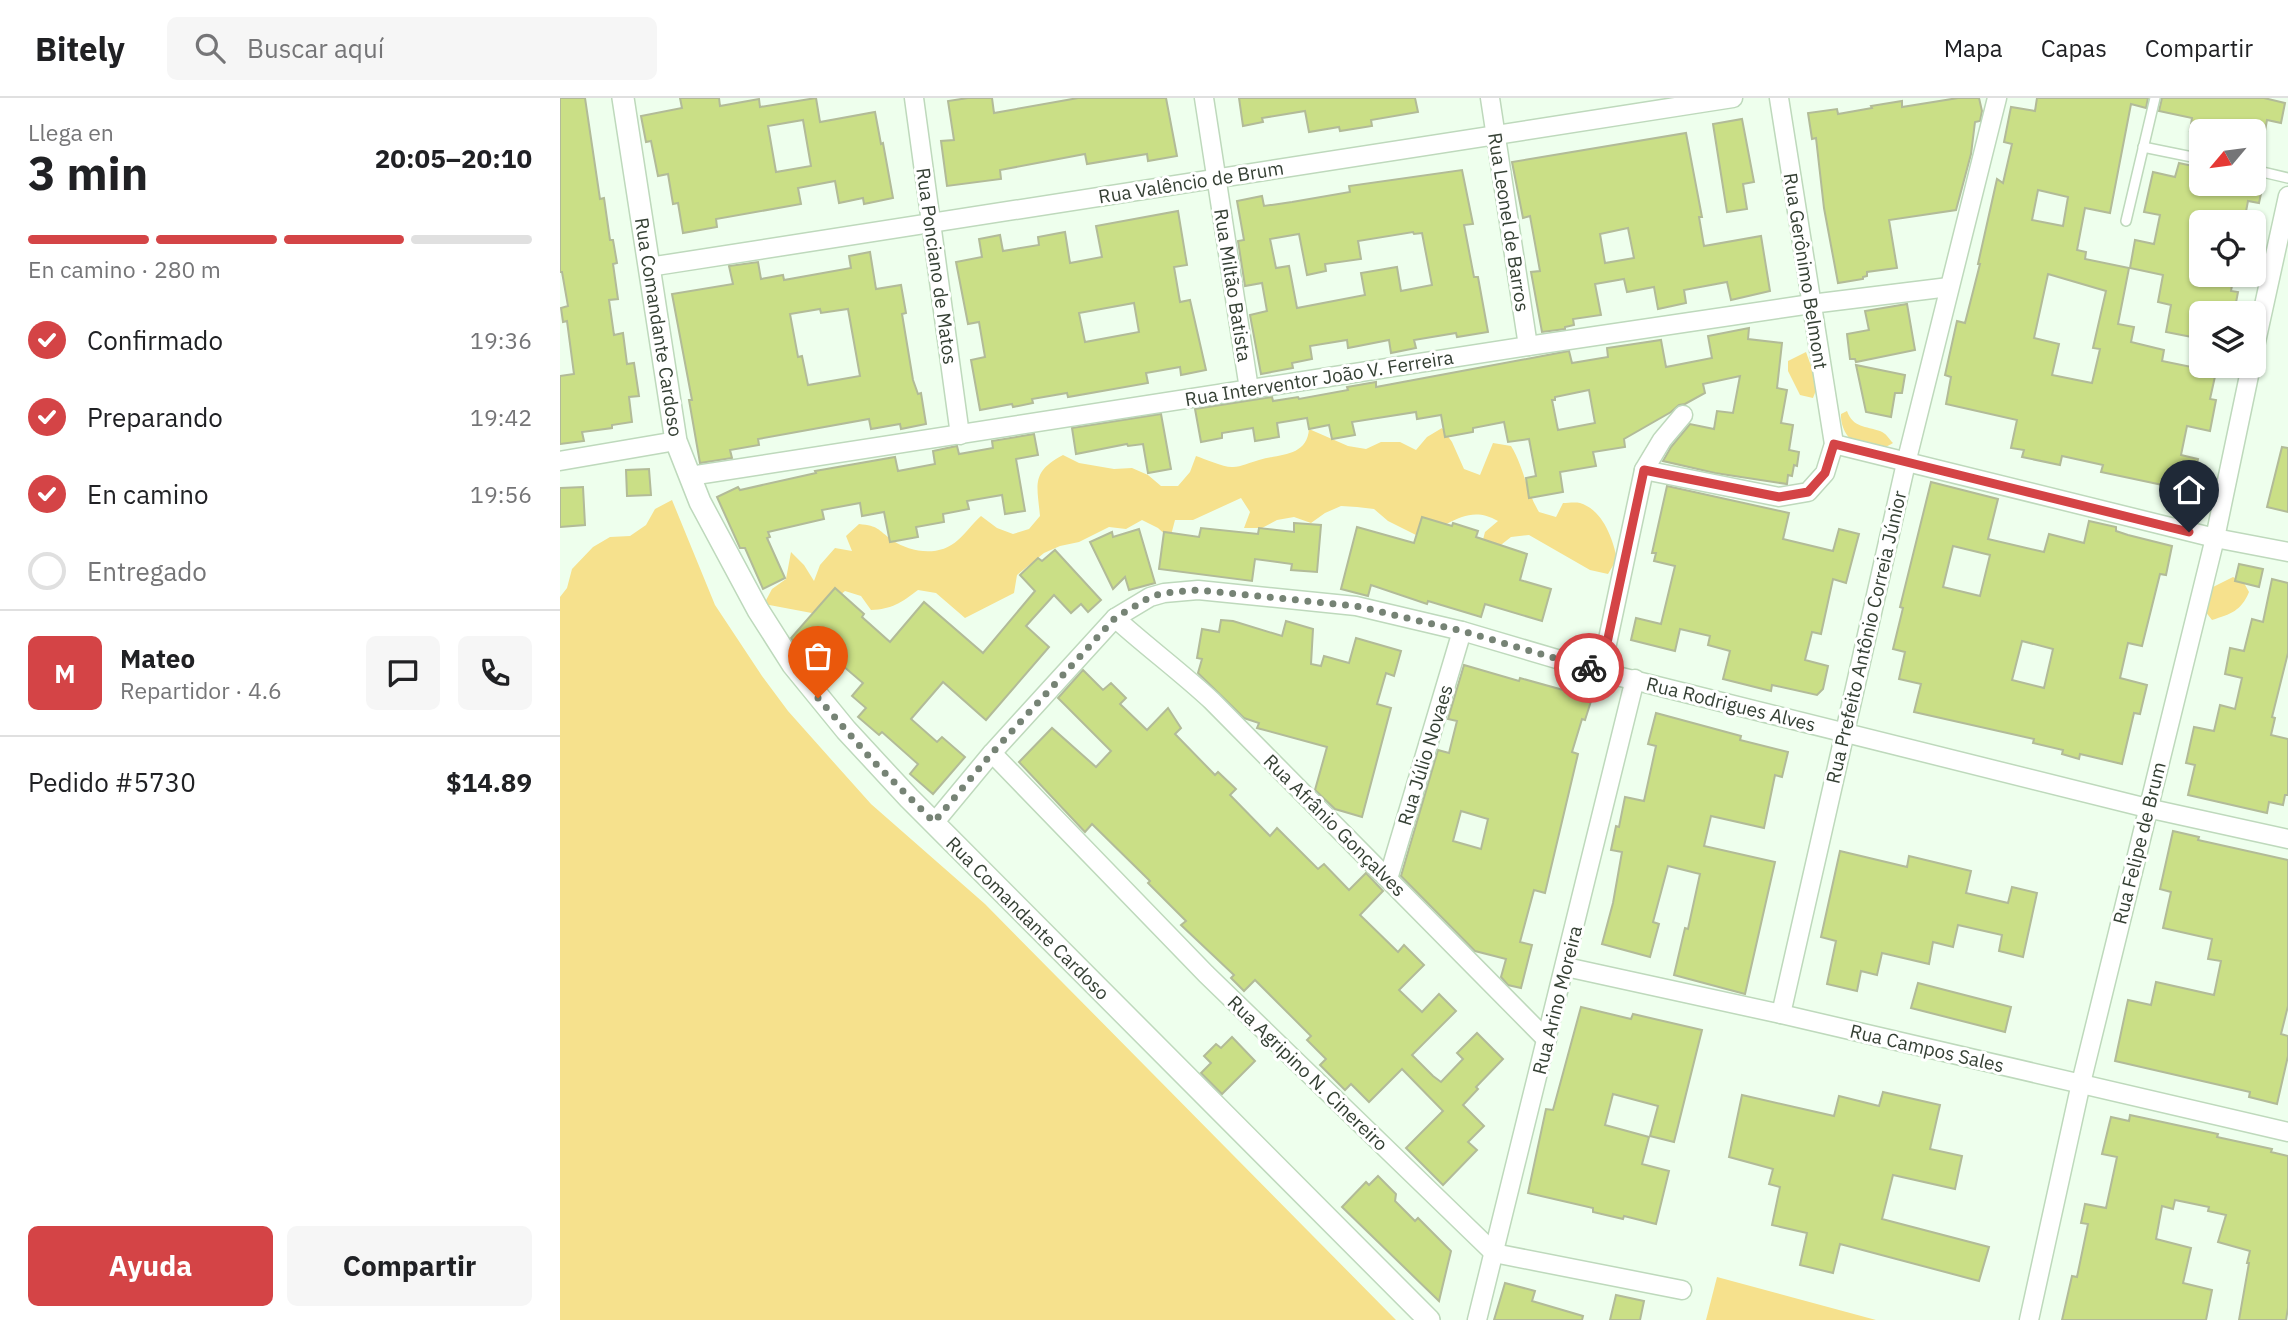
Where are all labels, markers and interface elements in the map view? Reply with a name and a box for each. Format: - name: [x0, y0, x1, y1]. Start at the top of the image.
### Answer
- search box: [167, 17, 657, 80]
- text: Bitely: [35, 27, 125, 70]
- icon: search: [191, 29, 229, 67]
- text: Buscar aquí: [247, 31, 384, 65]
- text: Mapa: [1944, 32, 2003, 64]
- text: Capas: [2041, 32, 2107, 64]
- text: Compartir: [2145, 32, 2253, 64]
- text: Llega en: [28, 117, 114, 147]
- north arrow: [2189, 119, 2266, 196]
- map controls: [2189, 119, 2266, 378]
- street label: Rua Leonel de Barros: [1483, 131, 1535, 313]
- text: 20:05–20:10: [375, 141, 532, 175]
- text: 3 min: [28, 143, 148, 203]
- street label: Rua Valêncio de Brum: [1097, 156, 1285, 208]
- street label: Rua Ponciano de Matos: [911, 166, 963, 366]
- street label: Rua Gerônimo Belmont: [1779, 171, 1833, 371]
- street label: Rua Miltão Batista: [1209, 207, 1257, 363]
- button: locate: [2189, 210, 2266, 287]
- street label: Rua Comandante Cardoso: [630, 216, 688, 438]
- text: En camino · 280 m: [28, 254, 221, 284]
- button: layers: [2189, 301, 2266, 378]
- icon: check: [28, 321, 66, 359]
- text: Confirmado: [87, 323, 223, 357]
- text: 19:36: [470, 325, 532, 355]
- street label: Rua Interventor João V. Ferreira: [1183, 345, 1455, 411]
- icon: check: [28, 398, 66, 436]
- text: Preparando: [87, 400, 223, 434]
- text: 19:42: [470, 402, 532, 432]
- pin: [2159, 460, 2219, 532]
- icon: home: [2170, 471, 2208, 509]
- icon: check: [28, 475, 66, 513]
- text: En camino: [87, 477, 209, 511]
- text: 19:56: [470, 479, 532, 509]
- street label: Rua Prefeito Antônio Correia Júnior: [1821, 488, 1911, 786]
- text: Entregado: [87, 554, 207, 588]
- pin: [788, 626, 848, 698]
- courier: [1554, 633, 1624, 703]
- button: chat: [366, 636, 440, 710]
- button: phone: [458, 636, 532, 710]
- icon: bag: [799, 637, 837, 675]
- text: Mateo: [120, 641, 195, 675]
- icon: bike: [1570, 649, 1608, 687]
- text: M: [54, 656, 76, 690]
- street label: Rua Rodrigues Alves: [1644, 671, 1818, 737]
- text: Repartidor · 4.6: [120, 675, 282, 705]
- street label: Rua Júlio Novaes: [1392, 682, 1458, 828]
- street label: Rua Afrânio Gonçalves: [1259, 749, 1411, 901]
- street label: Rua Felipe de Brum: [2107, 759, 2171, 927]
- text: Pedido #5730: [28, 765, 196, 799]
- text: $14.89: [446, 765, 532, 799]
- street label: Rua Comandante Cardoso: [941, 831, 1115, 1005]
- street label: Rua Arino Moreira: [1527, 923, 1587, 1077]
- street label: Rua Agripino N. Cinereiro: [1223, 990, 1393, 1156]
- street label: Rua Campos Sales: [1848, 1019, 2006, 1077]
- button: Ayuda: [28, 1226, 273, 1306]
- button: Compartir: [287, 1226, 532, 1306]

